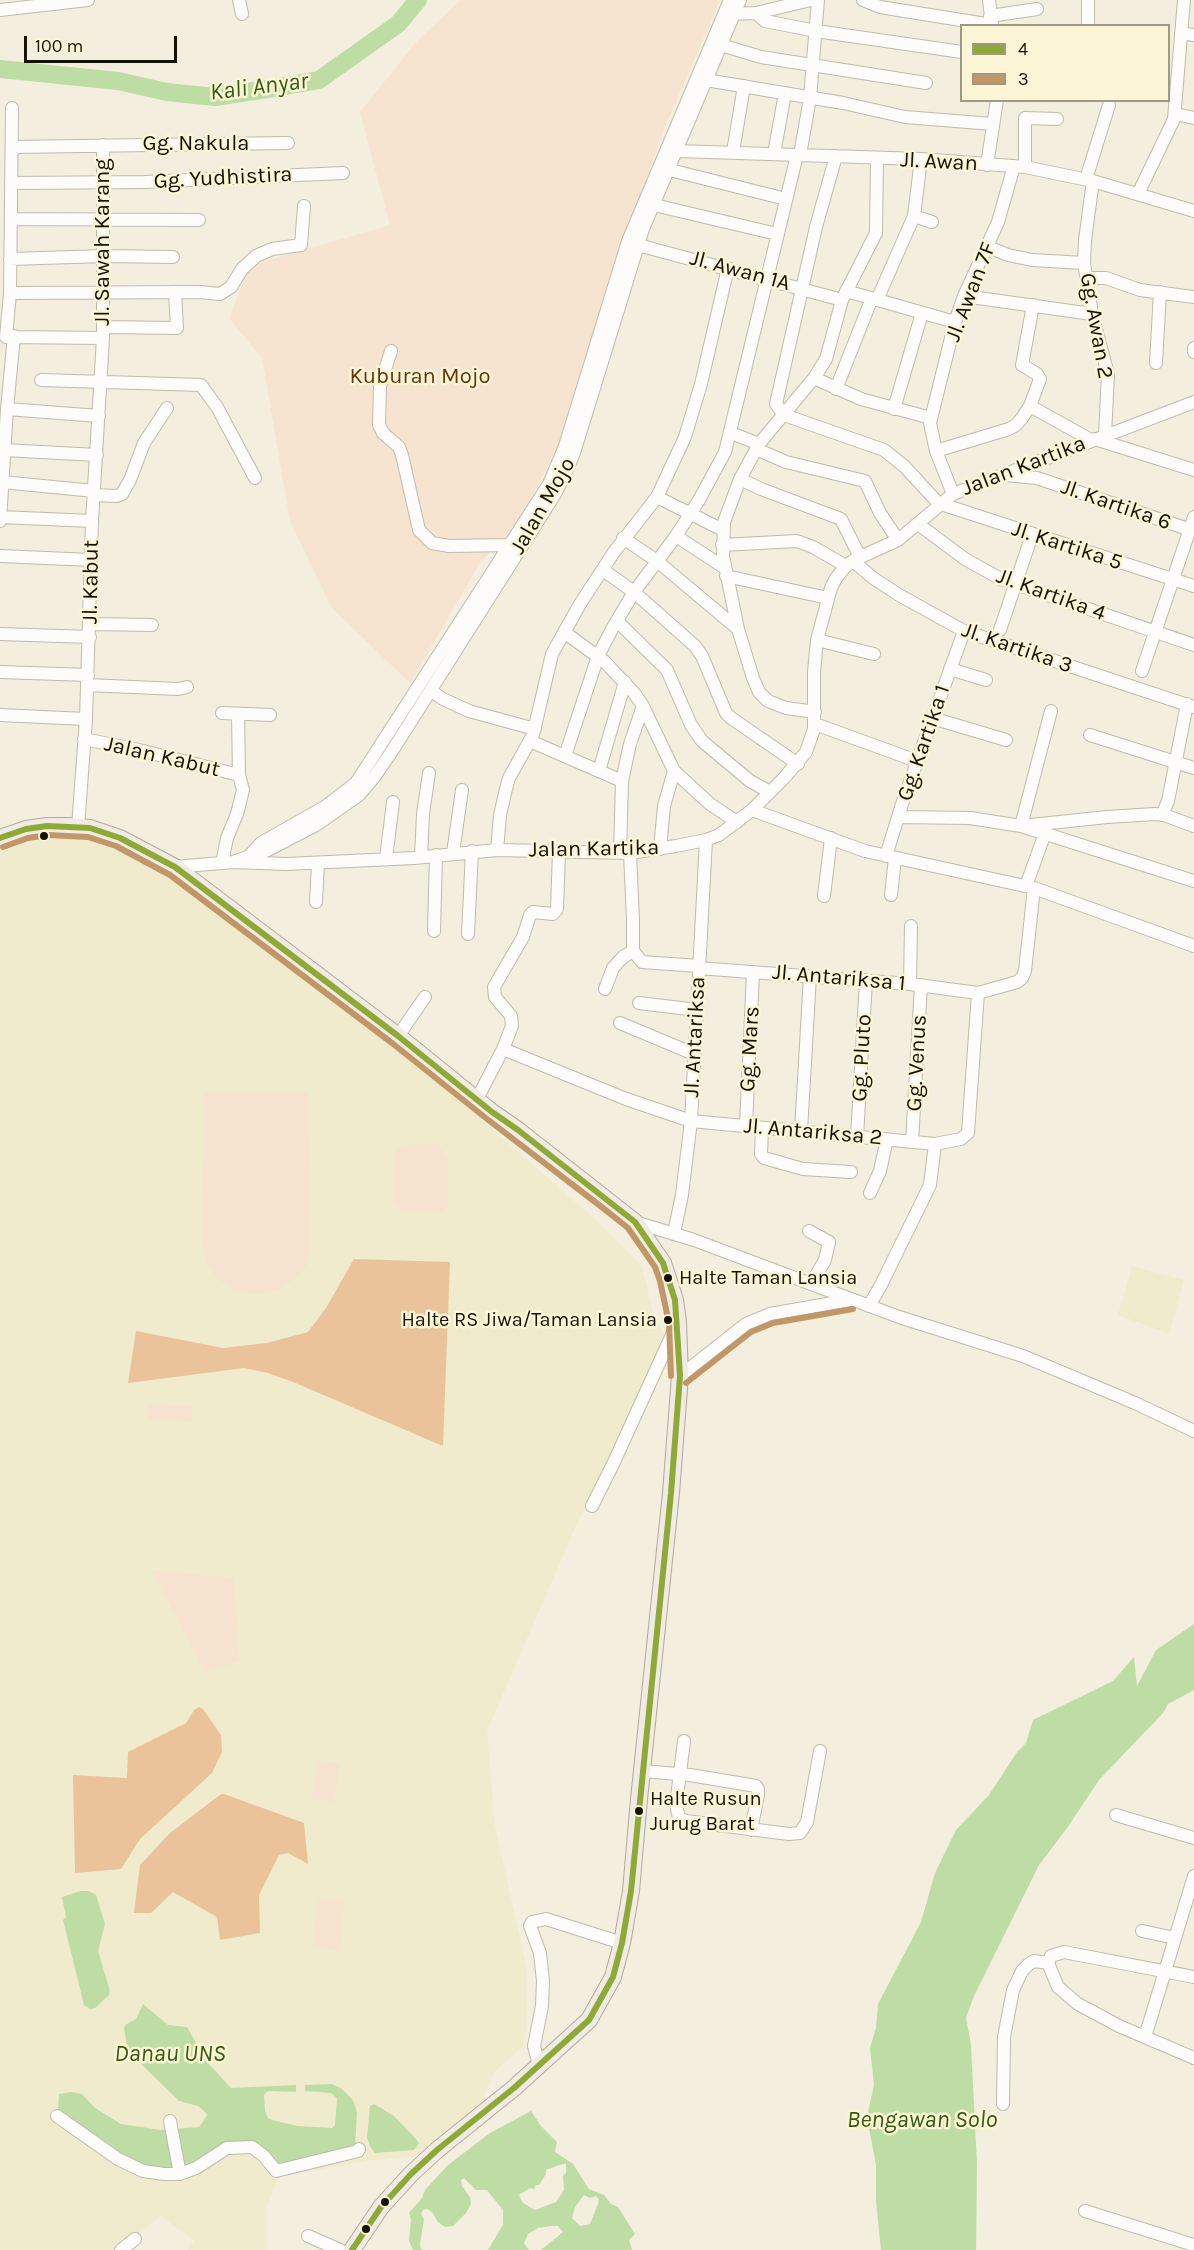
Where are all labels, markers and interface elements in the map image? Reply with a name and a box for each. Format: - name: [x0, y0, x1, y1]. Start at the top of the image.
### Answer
- scale bar: [27, 24, 180, 62]
- legend: [960, 24, 1170, 102]
- text: 100 m: [35, 35, 83, 57]
- text: 4: [1018, 38, 1028, 60]
- water label: Kali Anyar: [208, 67, 310, 107]
- text: 3: [1018, 68, 1029, 90]
- street label: Gg. Nakula: [143, 131, 249, 157]
- street label: Jl. Awan: [900, 147, 978, 177]
- street label: Jl. Sawah Karang: [90, 158, 116, 326]
- street label: Gg. Yudhistira: [153, 161, 293, 195]
- street label: Jl. Awan 7F: [940, 238, 1002, 346]
- street label: Jl. Awan 1A: [687, 245, 793, 297]
- street label: Gg. Awan 2: [1074, 271, 1118, 381]
- park label: Kuburan Mojo: [349, 364, 491, 390]
- street label: Jalan Kartika: [958, 430, 1090, 502]
- street label: Jalan Mojo: [505, 453, 581, 559]
- street label: Jl. Kartika 6: [1057, 474, 1175, 536]
- street label: Jl. Kartika 5: [1008, 516, 1126, 576]
- street label: Jl. Kabut: [77, 540, 105, 624]
- street label: Jl. Kartika 4: [993, 563, 1109, 627]
- street label: Jl. Kartika 3: [958, 617, 1076, 679]
- street label: Gg. Kartika 1: [892, 681, 956, 805]
- street label: Jalan Kabut: [102, 731, 222, 783]
- unlabelled marker: [38, 830, 50, 842]
- street label: Jalan Kartika: [529, 835, 659, 863]
- street label: Jl. Antariksa 1: [771, 959, 907, 997]
- street label: Jl. Antariksa: [679, 976, 711, 1098]
- street label: Gg. Mars: [735, 1005, 765, 1093]
- street label: Gg. Pluto: [847, 1014, 877, 1102]
- street label: Gg. Venus: [901, 1014, 933, 1112]
- street label: Jl. Antariksa 2: [743, 1113, 883, 1151]
- place label: Halte Taman Lansia: [679, 1266, 857, 1290]
- marker: Halte Taman Lansia: [662, 1272, 674, 1284]
- place label: Halte RS Jiwa/Taman Lansia: [402, 1308, 657, 1332]
- marker: Halte RS Jiwa/Taman Lansia: [662, 1314, 674, 1326]
- place label: Halte Rusun Jurug Barat: [650, 1787, 762, 1834]
- marker: Halte Rusun Jurug Barat: [633, 1805, 645, 1817]
- water label: Danau UNS: [114, 2040, 226, 2068]
- water label: Bengawan Solo: [847, 2106, 997, 2134]
- unlabelled marker: [379, 2196, 391, 2208]
- unlabelled marker: [360, 2223, 372, 2235]

